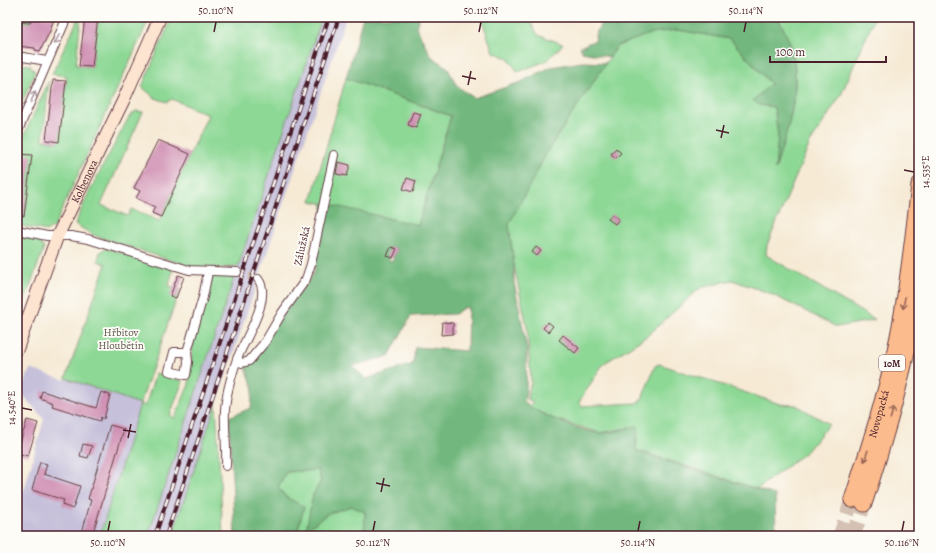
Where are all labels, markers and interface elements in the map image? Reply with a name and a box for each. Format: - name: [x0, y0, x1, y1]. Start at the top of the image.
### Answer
- text: 50.110°N: [198, 4, 234, 17]
- text: 50.112°N: [464, 4, 498, 17]
- text: 50.114°N: [729, 4, 763, 17]
- one-way arrow: [53, 33, 60, 45]
- scale bar: [770, 38, 886, 64]
- text: 100 m: [776, 44, 805, 60]
- one-way arrow: [30, 92, 37, 104]
- street label: Kolbenova: [67, 156, 101, 205]
- text: 14.535°E: [919, 156, 932, 188]
- street label: Zálužská: [290, 224, 314, 267]
- one-way arrow: [900, 296, 908, 309]
- park label: Hřbitov Hloubětín: [98, 325, 144, 353]
- road number: 10M: [879, 355, 905, 371]
- street label: Novopacká: [864, 388, 893, 440]
- text: 14.540°E: [5, 391, 18, 425]
- one-way arrow: [889, 407, 896, 420]
- one-way arrow: [862, 449, 869, 462]
- text: 50.110°N: [90, 536, 126, 549]
- text: 50.112°N: [356, 536, 390, 549]
- text: 50.114°N: [621, 536, 655, 549]
- text: 50.116°N: [885, 536, 919, 549]

